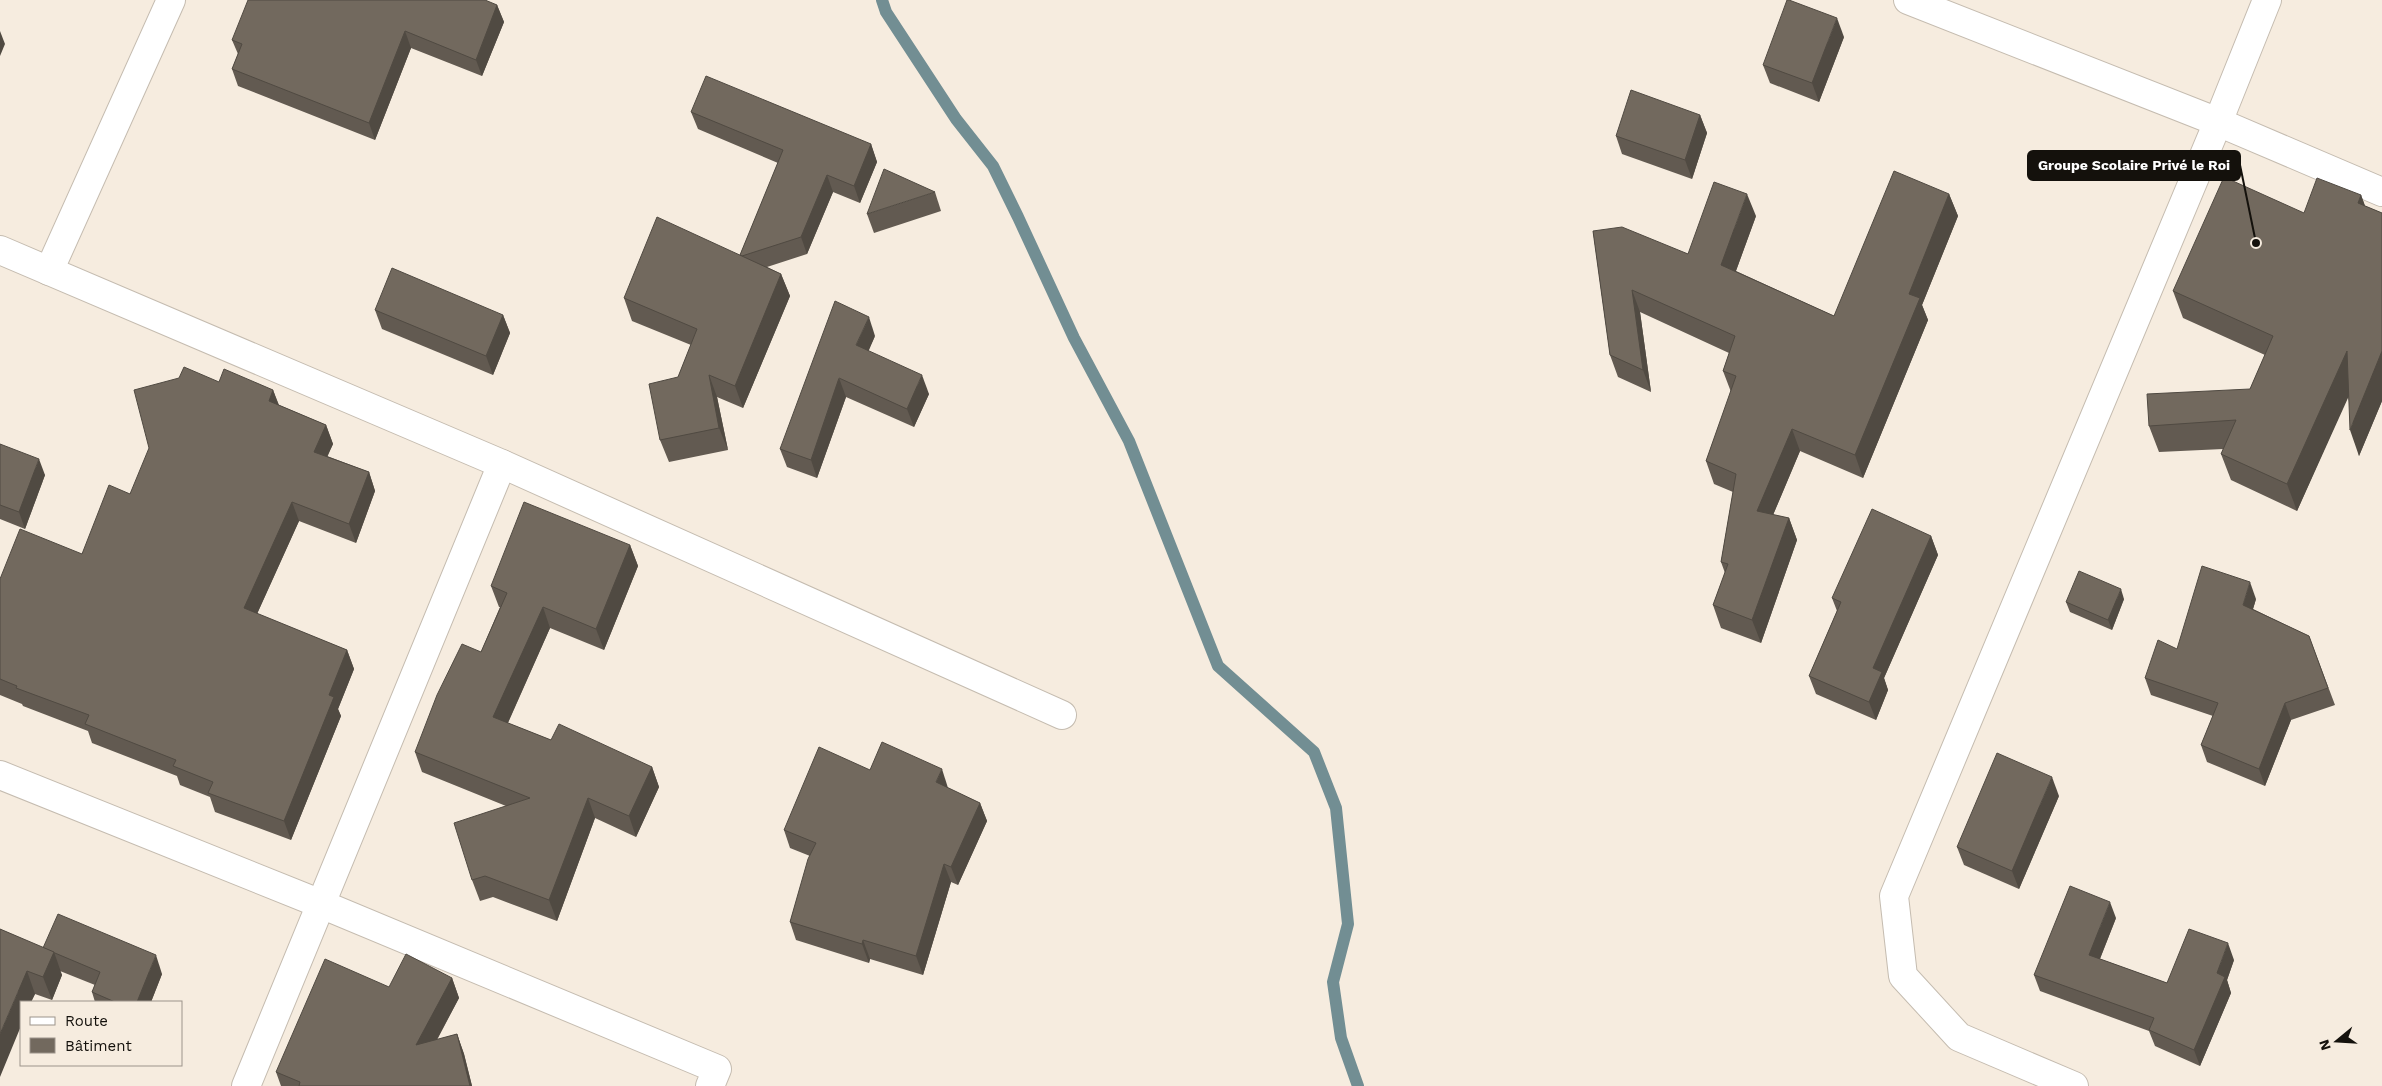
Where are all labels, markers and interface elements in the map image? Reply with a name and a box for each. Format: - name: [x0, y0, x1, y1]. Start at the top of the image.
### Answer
- callout: Groupe Scolaire Privé le Roi: [2028, 151, 2240, 180]
- text: Groupe Scolaire Privé le Roi: [2038, 157, 2230, 173]
- legend: [20, 1001, 182, 1066]
- text: Route: [65, 1012, 108, 1030]
- north arrow: [2312, 1016, 2362, 1066]
- text: Bâtiment: [65, 1037, 132, 1055]
- text: N: [2315, 1038, 2334, 1052]

